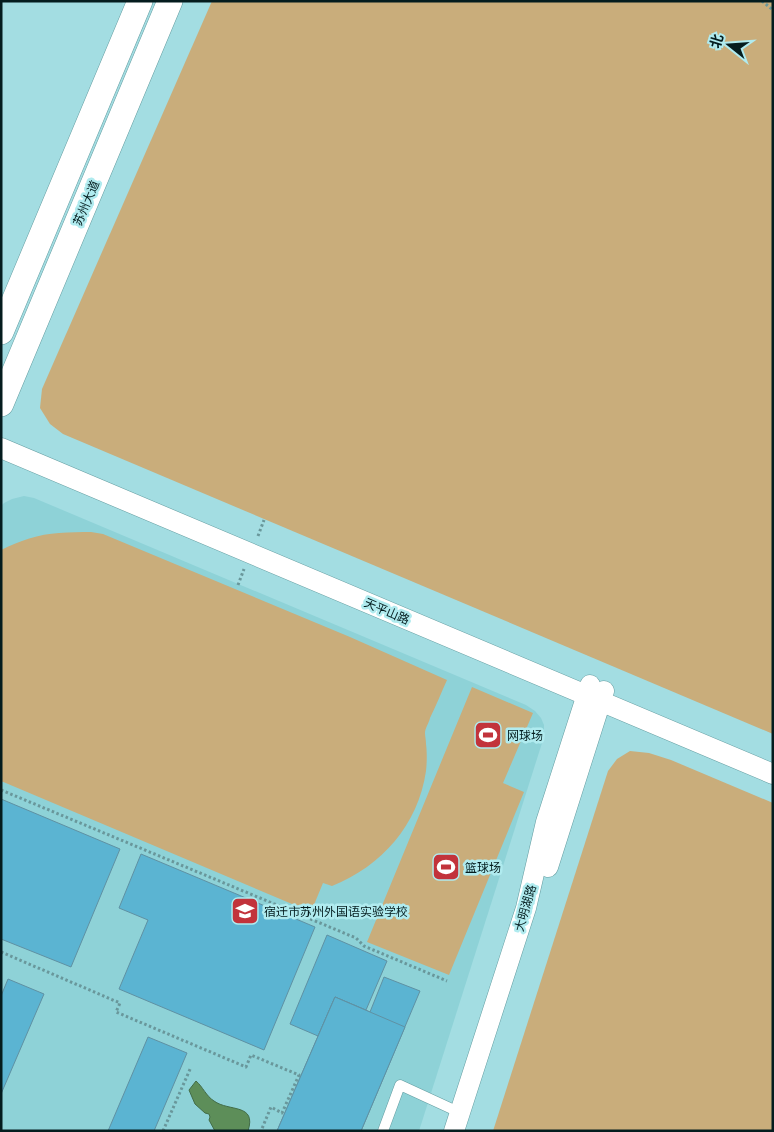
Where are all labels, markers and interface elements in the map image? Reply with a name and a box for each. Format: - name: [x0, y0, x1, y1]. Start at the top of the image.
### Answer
- north arrow: [704, 20, 754, 70]
- text: 北: [706, 32, 727, 51]
- street label: 苏州大道: [70, 178, 102, 228]
- street label: 天平山路: [362, 595, 412, 627]
- sports icon: 网球场: [473, 720, 503, 750]
- place label: 网球场: [507, 728, 543, 743]
- sports icon: 篮球场: [431, 852, 461, 882]
- place label: 篮球场: [465, 860, 501, 875]
- street label: 大明湖路: [511, 883, 539, 933]
- school or university icon: 宿迁市苏州外国语实验学校: [230, 896, 260, 926]
- place label: 宿迁市苏州外国语实验学校: [264, 904, 408, 919]

